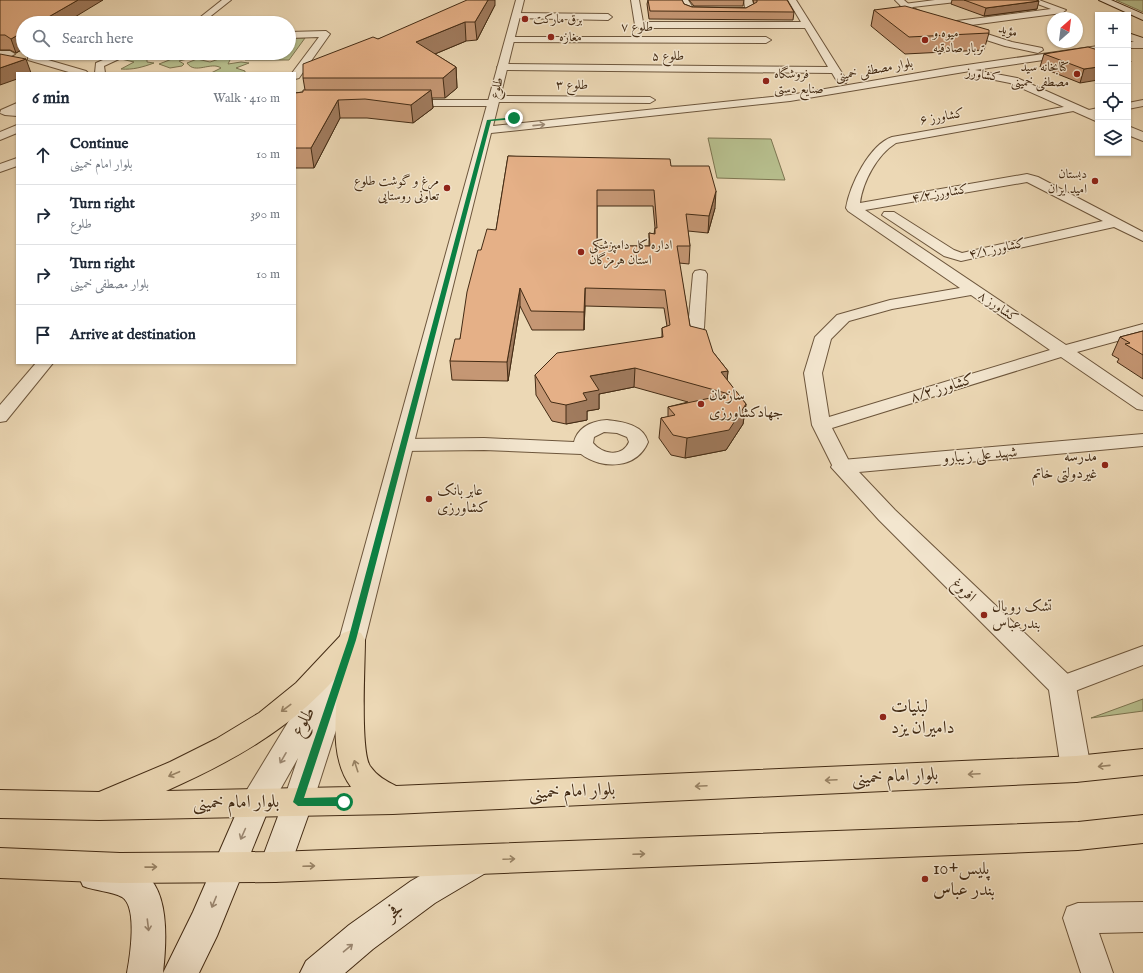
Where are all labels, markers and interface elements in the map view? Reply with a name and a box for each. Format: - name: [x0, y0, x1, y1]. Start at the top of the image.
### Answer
- place label: برق مارکت: [533, 11, 583, 28]
- north arrow: [1047, 12, 1083, 48]
- map controls: [1095, 12, 1131, 156]
- button: +: [1095, 12, 1131, 48]
- marker: برق مارکت: [520, 14, 530, 24]
- search box: [16, 16, 296, 60]
- street label: طلوع ۷: [621, 19, 653, 38]
- street label: مؤید: [996, 20, 1020, 42]
- place label: میوه و تربار صادقیه: [931, 25, 985, 57]
- icon: search: [30, 27, 52, 49]
- text: Search here: [62, 29, 133, 48]
- place label: مغازه: [559, 29, 582, 46]
- marker: مغازه: [546, 32, 556, 42]
- marker: میوه و تربار صادقیه: [920, 35, 930, 45]
- street label: طلوع ۵: [652, 48, 684, 67]
- button: −: [1095, 48, 1131, 84]
- street label: بلوار مصطفی خمینی: [834, 55, 915, 86]
- place label: کتابخانه سید مصطفی خمینی: [1011, 59, 1069, 92]
- street label: کشاورز: [963, 64, 1001, 86]
- place label: فروشگاه صنایع دستی: [774, 65, 824, 101]
- marker: کتابخانه سید مصطفی خمینی: [1072, 69, 1082, 79]
- street label: طلوع: [486, 75, 510, 101]
- marker: فروشگاه صنایع دستی: [761, 76, 771, 86]
- street label: طلوع ۳: [556, 77, 588, 96]
- button: locate: [1095, 84, 1131, 120]
- text: 6 min: [32, 88, 70, 109]
- text: Walk · 410 m: [213, 90, 280, 107]
- street label: کشاورز ۶: [918, 105, 966, 129]
- route end: [505, 109, 523, 127]
- button: layers: [1095, 120, 1131, 156]
- one-way arrow: [532, 121, 545, 129]
- text: Continue: [70, 134, 128, 153]
- icon: ahead: [32, 144, 54, 166]
- text: 10 m: [256, 146, 280, 163]
- text: بلوار امام خمینی: [70, 156, 132, 173]
- place label: دبستان امید ایران: [1048, 166, 1087, 198]
- place label: مرغ و گوشت طلوع تعاونی روستایی: [354, 173, 440, 205]
- marker: دبستان امید ایران: [1090, 176, 1100, 186]
- street label: کشاورز ۴/۲: [910, 181, 970, 207]
- marker: مرغ و گوشت طلوع تعاونی روستایی: [442, 183, 452, 193]
- text: Turn right: [70, 194, 135, 213]
- icon: right: [32, 204, 54, 226]
- text: 390 m: [250, 206, 280, 223]
- text: طلوع: [70, 216, 92, 233]
- street label: کشاورز ۴/۱: [967, 235, 1027, 263]
- place label: اداره کل دامپزشکی استان هرمزگان: [589, 237, 673, 269]
- marker: اداره کل دامپزشکی استان هرمزگان: [576, 247, 586, 257]
- text: Turn right: [70, 254, 135, 273]
- icon: right: [32, 264, 54, 286]
- text: 10 m: [256, 266, 280, 283]
- text: بلوار مصطفی خمینی: [70, 276, 149, 293]
- street label: کشاورز ۸: [975, 287, 1021, 327]
- icon: arrive: [32, 324, 54, 346]
- text: Arrive at destination: [70, 325, 196, 344]
- street label: کشاورز ۸/۲: [908, 369, 976, 407]
- place label: سازمان جهادکشاورزی: [709, 386, 783, 422]
- marker: سازمان جهادکشاورزی: [696, 399, 706, 409]
- street label: شهید علی زیبارو: [940, 442, 1018, 469]
- place label: مدرسه غیردولتی خاتم: [1032, 447, 1097, 486]
- marker: مدرسه غیردولتی خاتم: [1100, 460, 1110, 470]
- place label: عابر بانک کشاورزی: [437, 481, 488, 517]
- marker: عابر بانک کشاورزی: [424, 494, 434, 504]
- street label: افروغ: [946, 574, 980, 608]
- place label: تشک رویال بندرعباس: [992, 597, 1052, 633]
- marker: تشک رویال بندرعباس: [979, 610, 989, 620]
- place label: لبنیات دامیران یزد: [891, 696, 955, 740]
- street label: طلوع: [286, 703, 323, 742]
- one-way arrow: [281, 704, 292, 713]
- marker: لبنیات دامیران یزد: [878, 712, 888, 722]
- one-way arrow: [278, 752, 286, 764]
- one-way arrow: [351, 761, 359, 773]
- one-way arrow: [1098, 762, 1111, 770]
- street label: بلوار امام خمینی: [851, 763, 939, 794]
- one-way arrow: [169, 770, 181, 778]
- one-way arrow: [968, 770, 981, 777]
- one-way arrow: [825, 776, 838, 784]
- street label: بلوار امام خمینی: [528, 778, 616, 809]
- one-way arrow: [695, 782, 708, 790]
- street label: بلوار امام خمینی: [193, 791, 279, 818]
- route start: [335, 793, 353, 811]
- one-way arrow: [238, 828, 246, 840]
- one-way arrow: [632, 850, 645, 857]
- one-way arrow: [502, 855, 515, 863]
- place label: پليس+10 بندر عباس: [933, 858, 995, 902]
- one-way arrow: [302, 862, 315, 870]
- one-way arrow: [144, 864, 157, 871]
- marker: پليس+10 بندر عباس: [920, 874, 930, 884]
- one-way arrow: [210, 895, 218, 907]
- street label: فجر: [379, 897, 409, 928]
- one-way arrow: [144, 919, 152, 932]
- one-way arrow: [343, 944, 354, 953]

